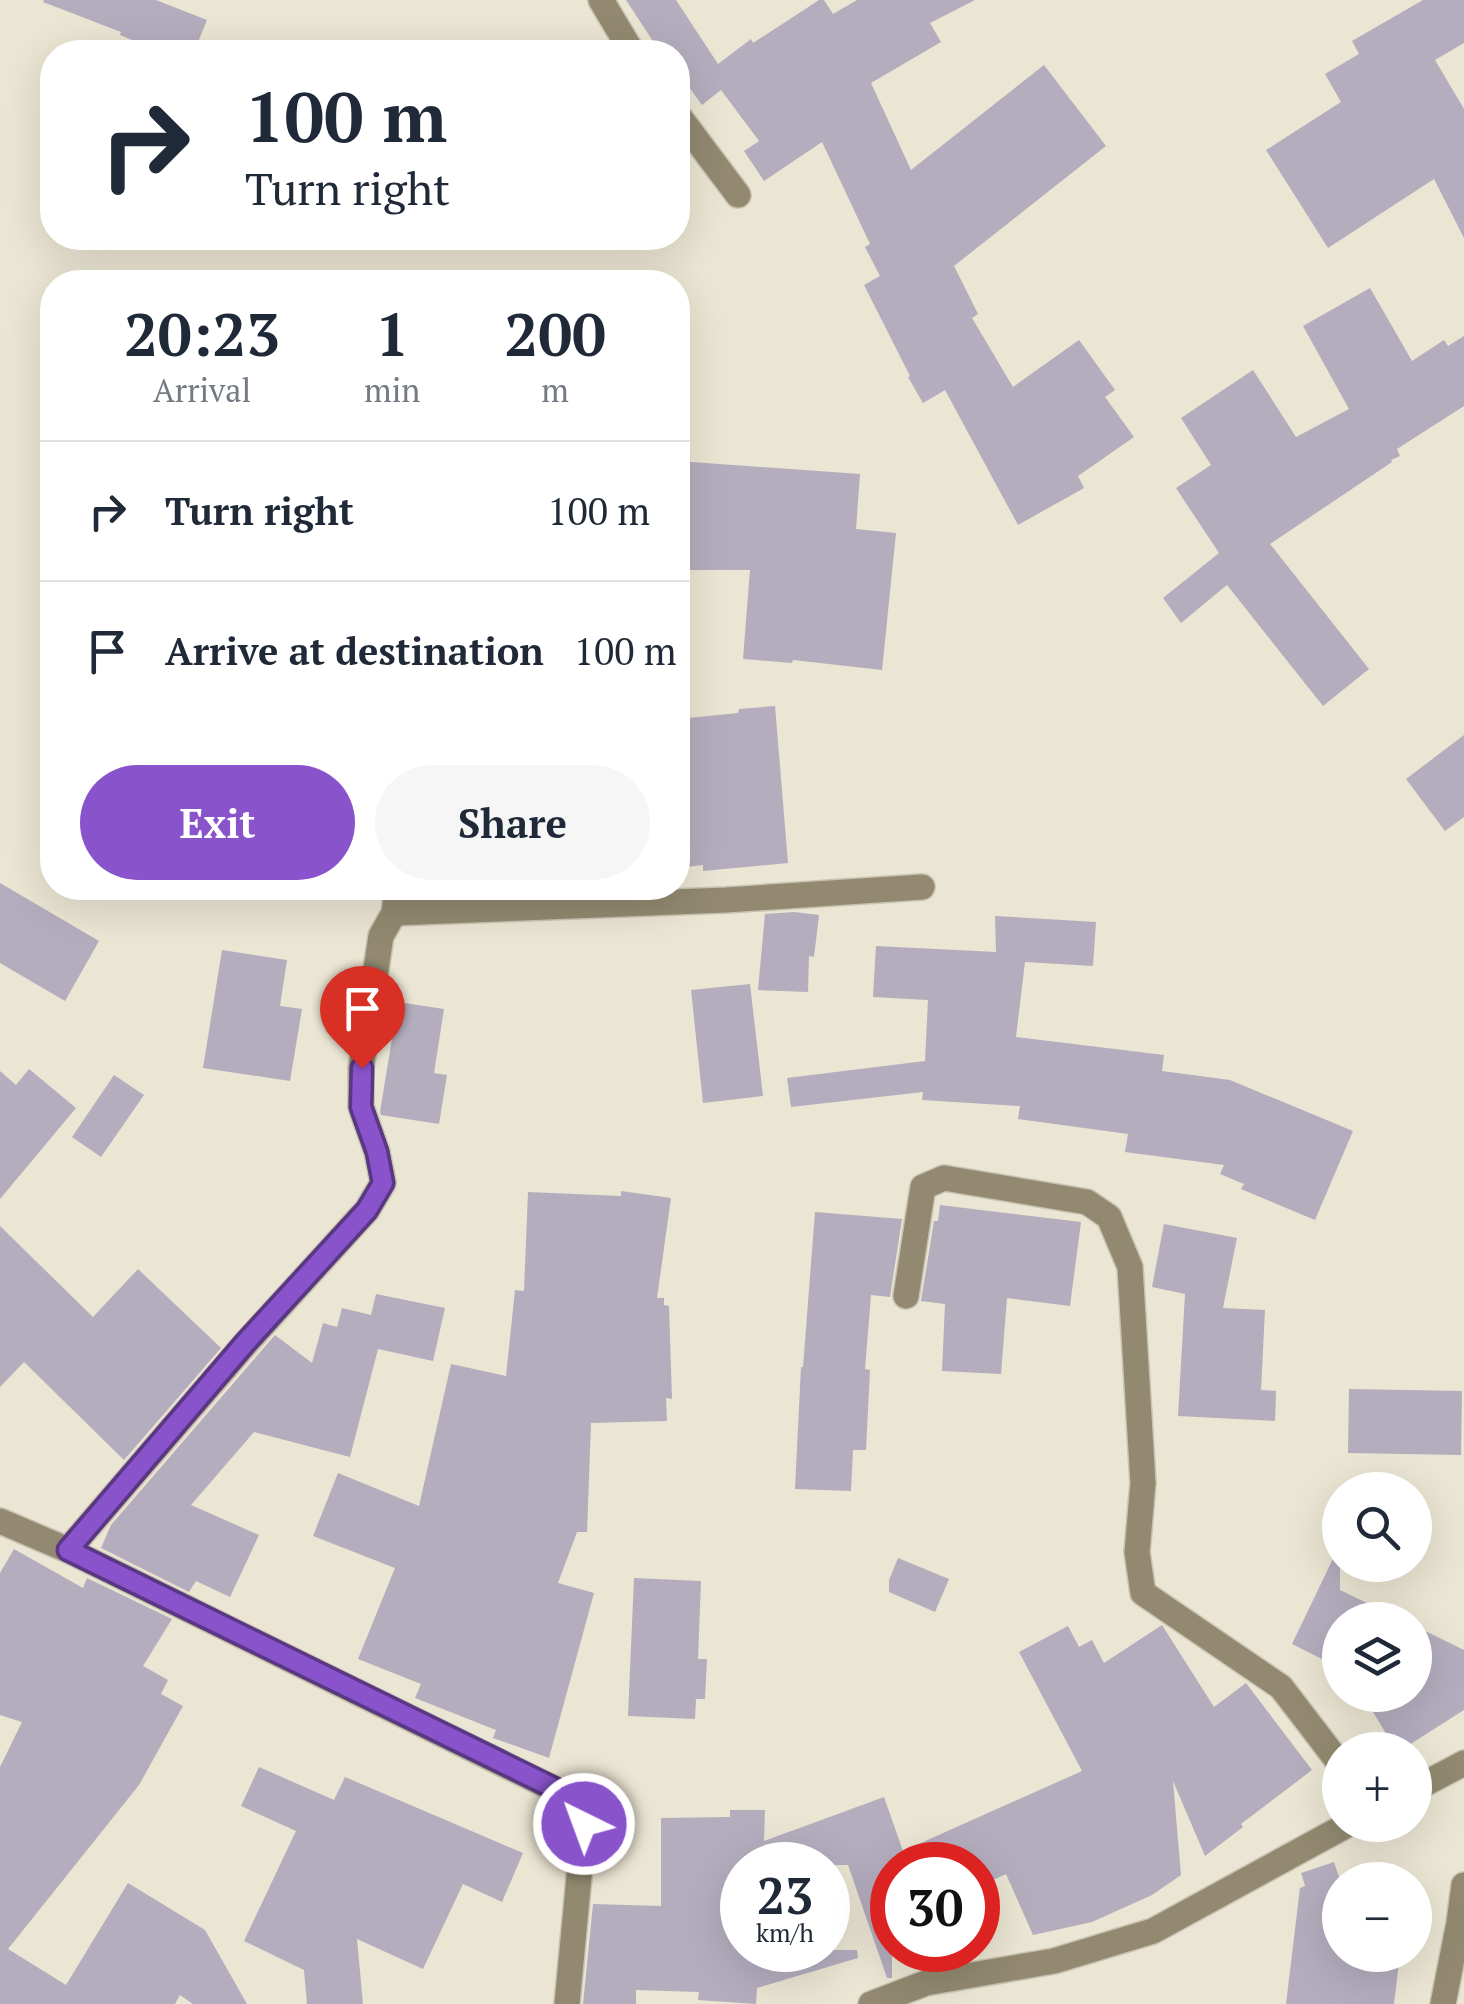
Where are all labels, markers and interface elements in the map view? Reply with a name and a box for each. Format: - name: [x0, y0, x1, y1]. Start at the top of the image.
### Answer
- text: 100 m: [245, 69, 447, 162]
- icon: right: [80, 80, 210, 210]
- text: Turn right: [245, 158, 450, 218]
- text: 20:23: [124, 294, 280, 373]
- text: 1: [375, 294, 409, 373]
- text: 200: [504, 294, 606, 373]
- text: Arrival: [153, 369, 251, 411]
- text: min: [364, 369, 420, 411]
- text: m: [541, 369, 569, 411]
- icon: right: [80, 484, 135, 539]
- text: Turn right: [165, 486, 354, 536]
- text: 100 m: [547, 486, 650, 536]
- icon: arrive: [80, 624, 135, 679]
- text: Arrive at destination: [165, 626, 544, 676]
- text: 100 m: [574, 626, 677, 676]
- button: Exit: [80, 765, 355, 880]
- button: Share: [375, 765, 650, 880]
- pin: [320, 966, 405, 1069]
- icon: arrive: [335, 981, 390, 1036]
- map controls: [1322, 1472, 1432, 1972]
- button: search: [1322, 1472, 1432, 1582]
- button: layers: [1322, 1602, 1432, 1712]
- button: +: [1322, 1732, 1432, 1842]
- position arrow: [532, 1772, 636, 1876]
- speed limit sign: 30: [870, 1842, 1000, 1972]
- text: 23: [757, 1862, 813, 1928]
- button: −: [1322, 1862, 1432, 1972]
- text: km/h: [756, 1916, 814, 1949]

